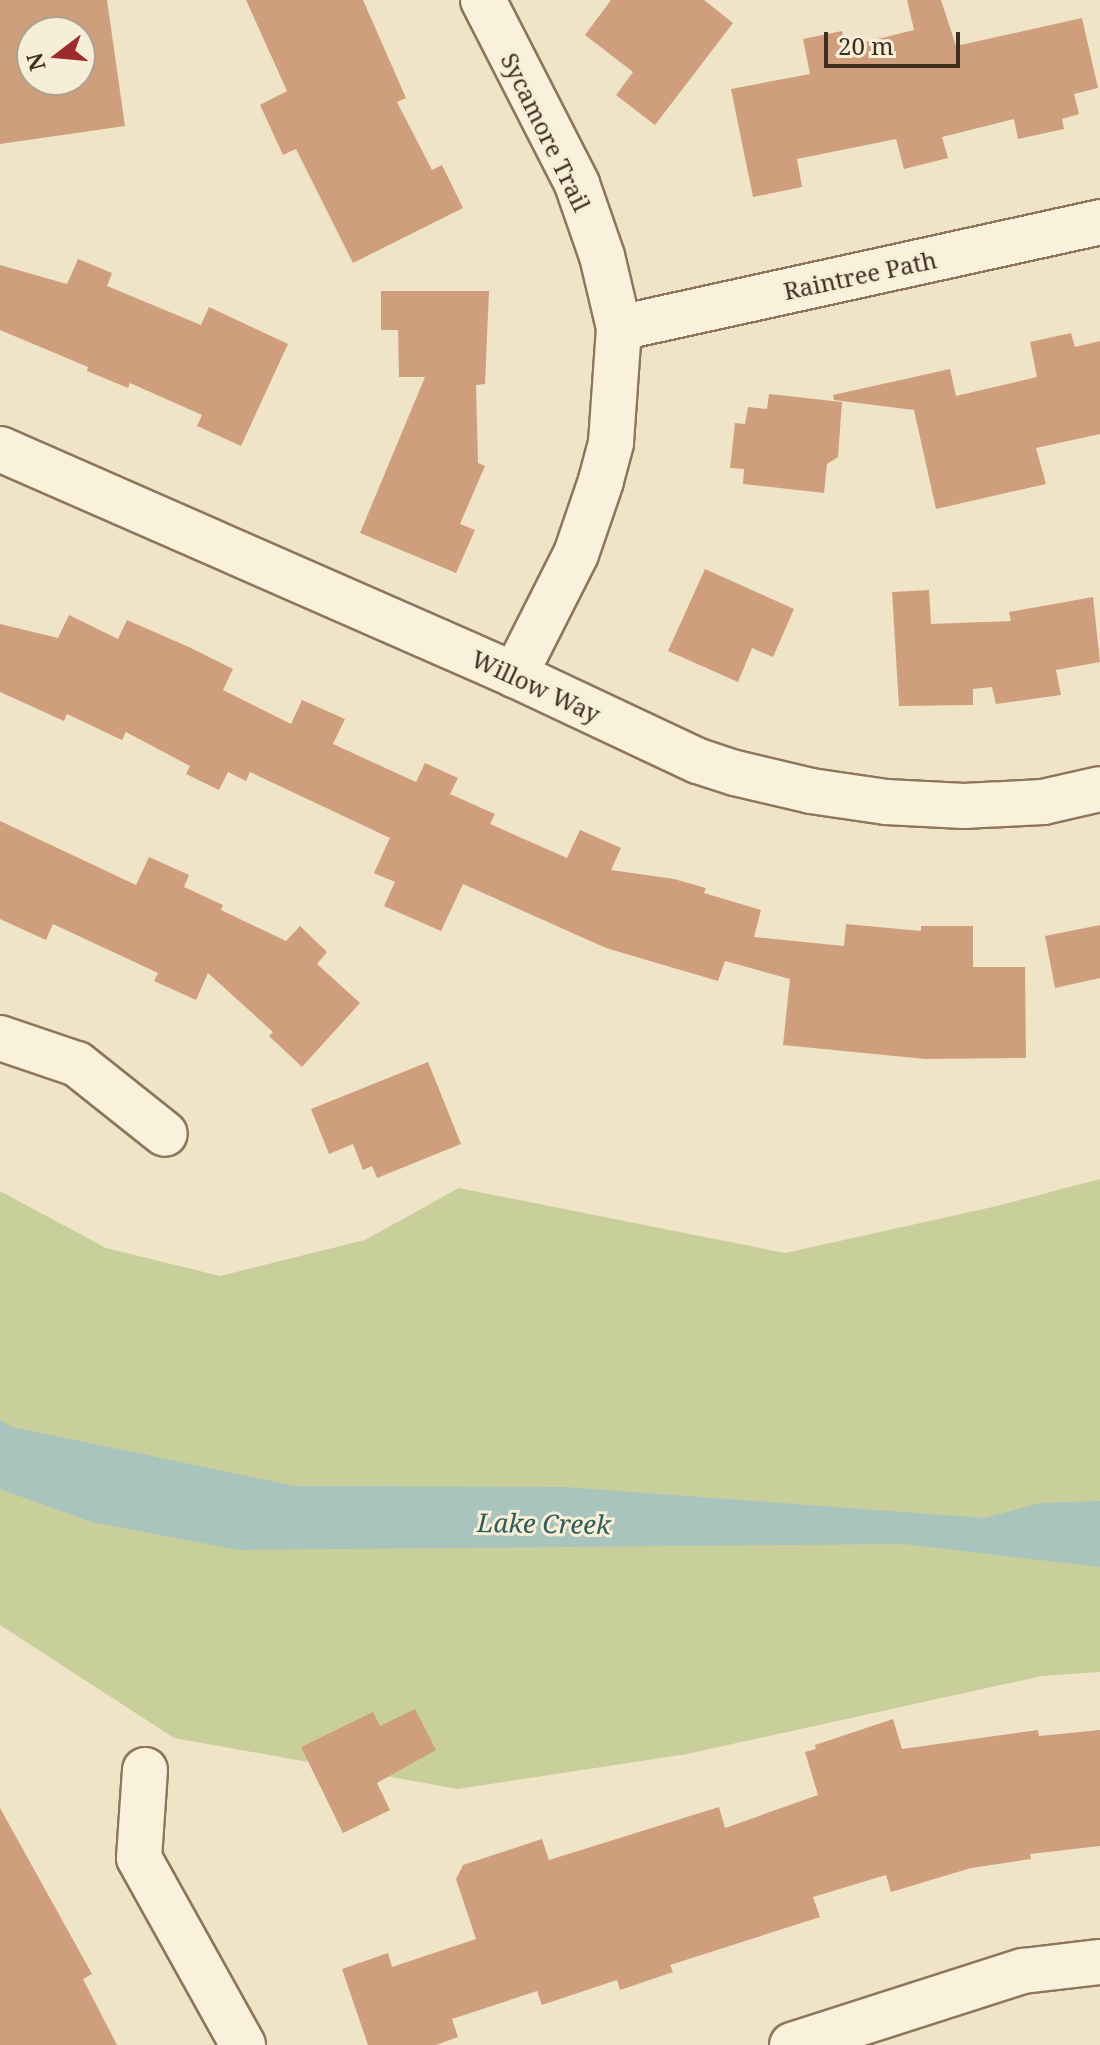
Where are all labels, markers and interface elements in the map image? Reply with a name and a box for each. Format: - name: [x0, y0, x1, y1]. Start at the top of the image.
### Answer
- north arrow: [16, 16, 96, 96]
- scale bar: [828, 16, 964, 66]
- text: 20 m: [838, 29, 894, 62]
- street label: Sycamore Trail: [495, 48, 597, 216]
- text: N: [18, 50, 52, 75]
- street label: Raintree Path: [781, 245, 939, 305]
- street label: Willow Way: [467, 644, 605, 728]
- water label: Lake Creek: [477, 1507, 611, 1541]

